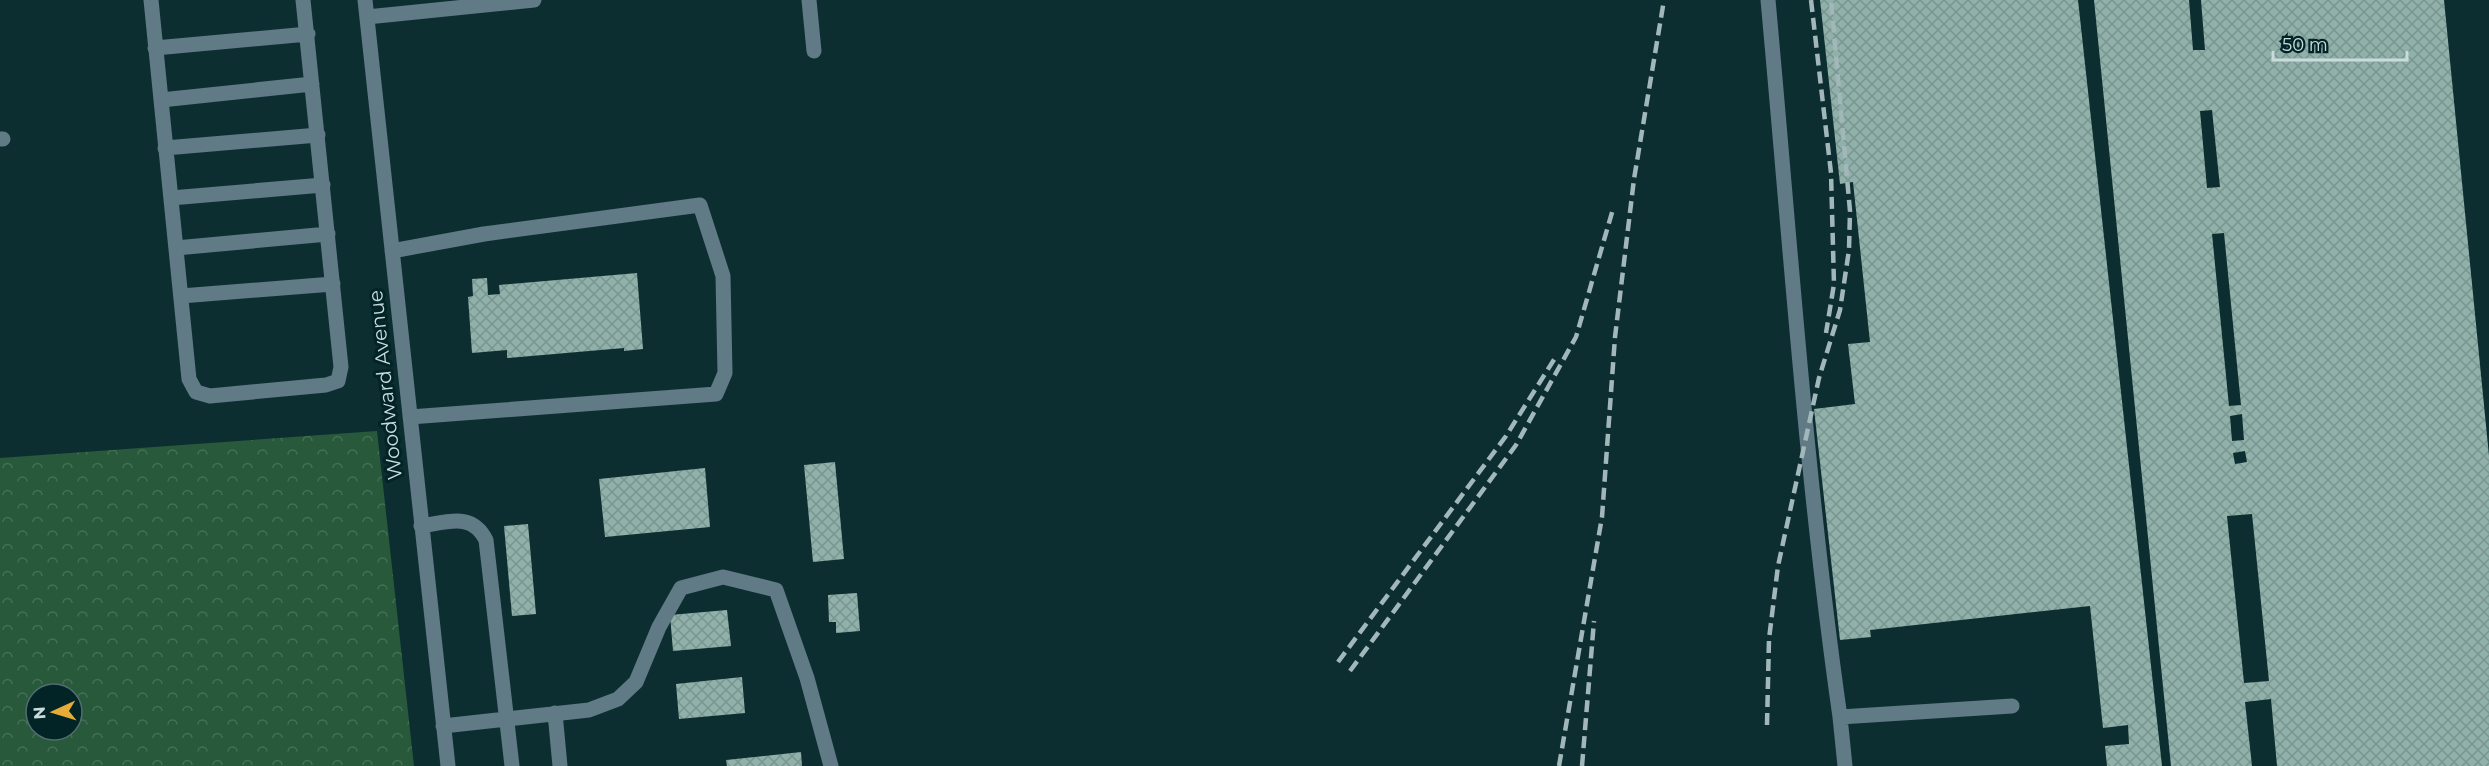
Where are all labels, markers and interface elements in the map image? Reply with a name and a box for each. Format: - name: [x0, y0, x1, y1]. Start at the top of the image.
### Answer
- scale bar: [2273, 24, 2406, 62]
- text: 50 m: [2282, 34, 2328, 56]
- street label: Woodward Avenue: [363, 289, 407, 481]
- north arrow: [24, 682, 84, 742]
- text: N: [30, 706, 49, 720]

